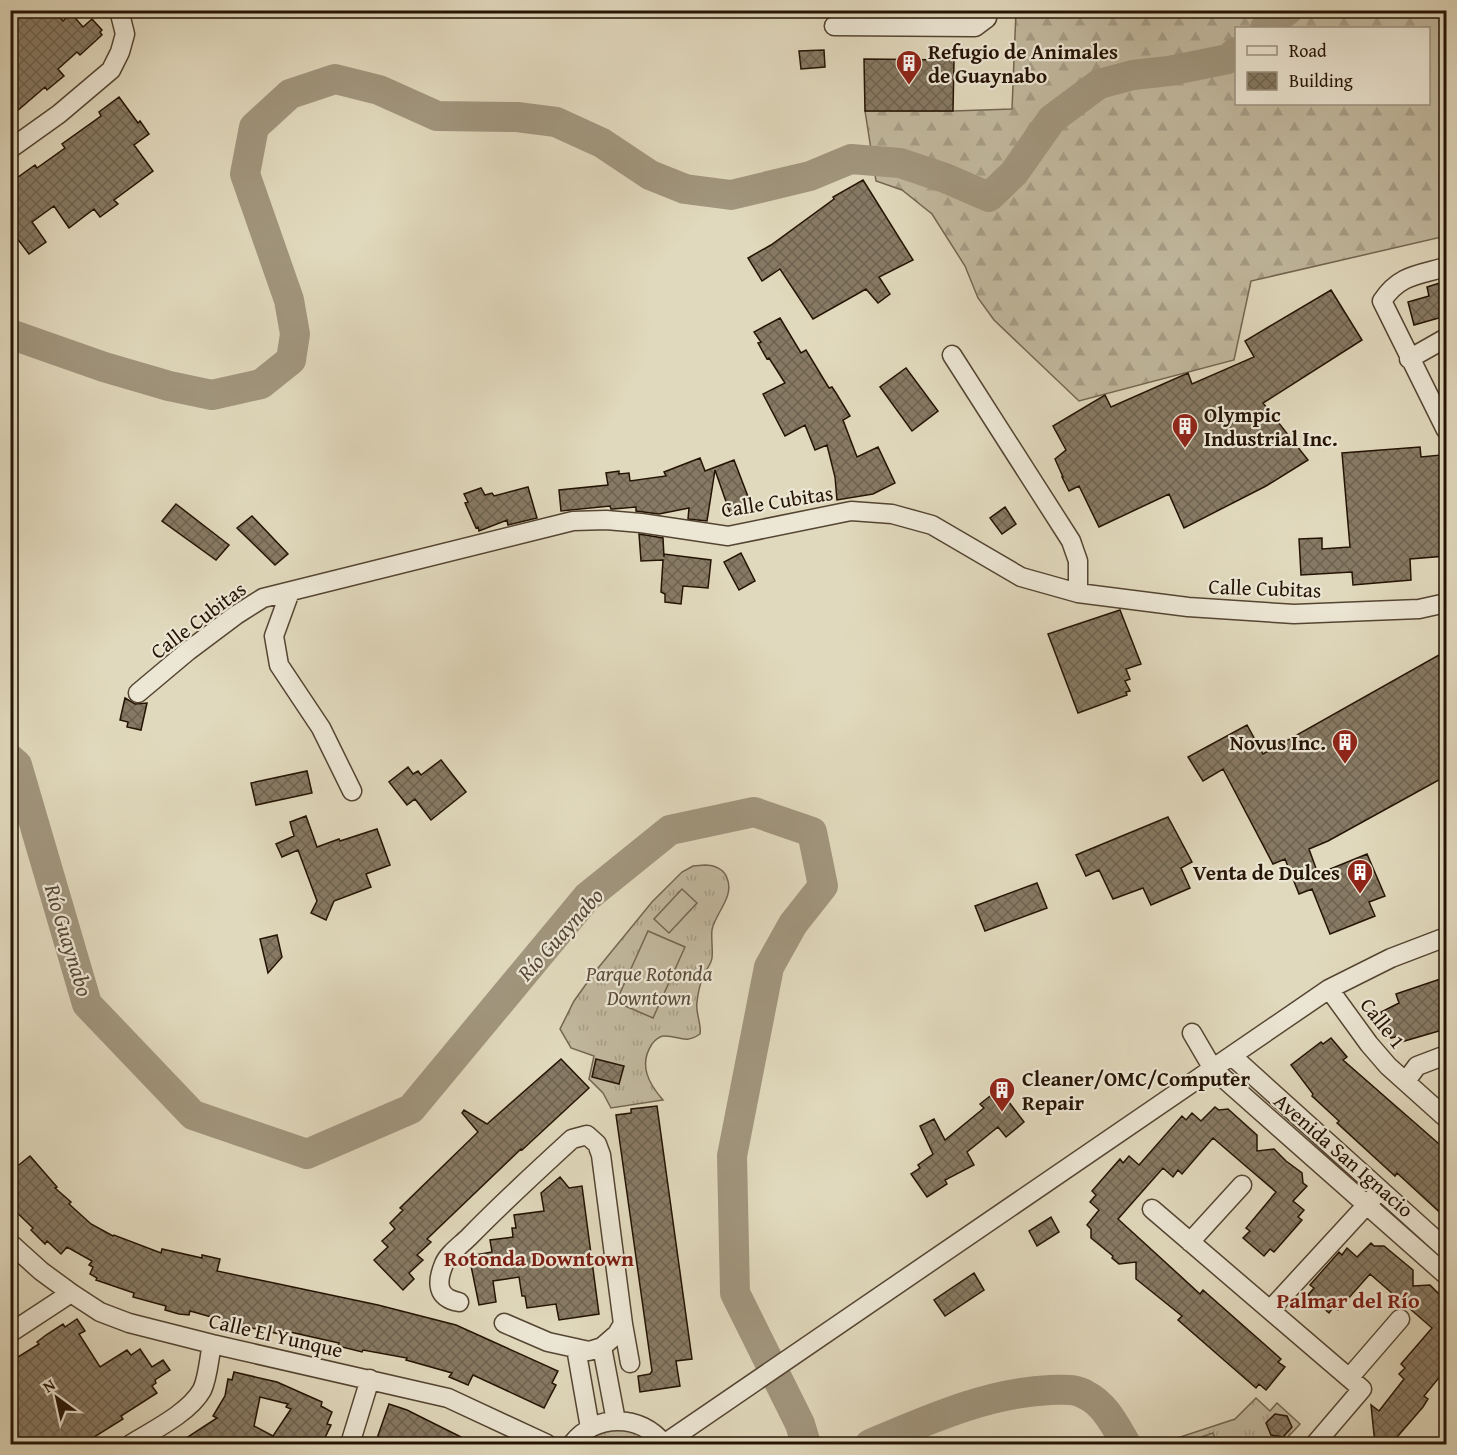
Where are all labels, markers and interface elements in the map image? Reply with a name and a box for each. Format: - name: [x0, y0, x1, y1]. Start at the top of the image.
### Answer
- legend: [1235, 27, 1430, 105]
- place label: Refugio de Animales de Guaynabo: [928, 36, 1118, 91]
- text: Road: [1289, 37, 1327, 64]
- building icon: Refugio de Animales de Guaynabo: [894, 48, 924, 86]
- text: Building: [1289, 67, 1353, 94]
- place label: Olympic Industrial Inc.: [1204, 399, 1338, 454]
- building icon: Olympic Industrial Inc.: [1170, 411, 1200, 449]
- street label: Calle Cubitas: [719, 477, 835, 525]
- street label: Calle Cubitas: [1208, 571, 1322, 605]
- street label: Calle Cubitas: [144, 574, 252, 666]
- place label: Novus Inc.: [1230, 727, 1326, 758]
- building icon: Novus Inc.: [1330, 727, 1360, 765]
- place label: Venta de Dulces: [1193, 857, 1340, 888]
- building icon: Venta de Dulces: [1345, 857, 1375, 895]
- water label: Río Guaynabo: [36, 879, 101, 1000]
- water label: Río Guaynabo: [509, 880, 611, 988]
- park label: Parque Rotonda Downtown: [585, 958, 713, 1013]
- street label: Calle 1: [1353, 991, 1413, 1055]
- place label: Cleaner/OMC/Computer Repair: [1022, 1063, 1250, 1118]
- building icon: Cleaner/OMC/Computer Repair: [987, 1075, 1017, 1113]
- street label: Avenida San Ignacio: [1267, 1086, 1421, 1224]
- district label: Rotonda Downtown: [444, 1242, 634, 1274]
- district label: Palmar del Río: [1276, 1284, 1420, 1316]
- street label: Calle El Yunque: [206, 1305, 346, 1366]
- north arrow: [27, 1368, 87, 1428]
- text: N: [38, 1372, 60, 1398]

